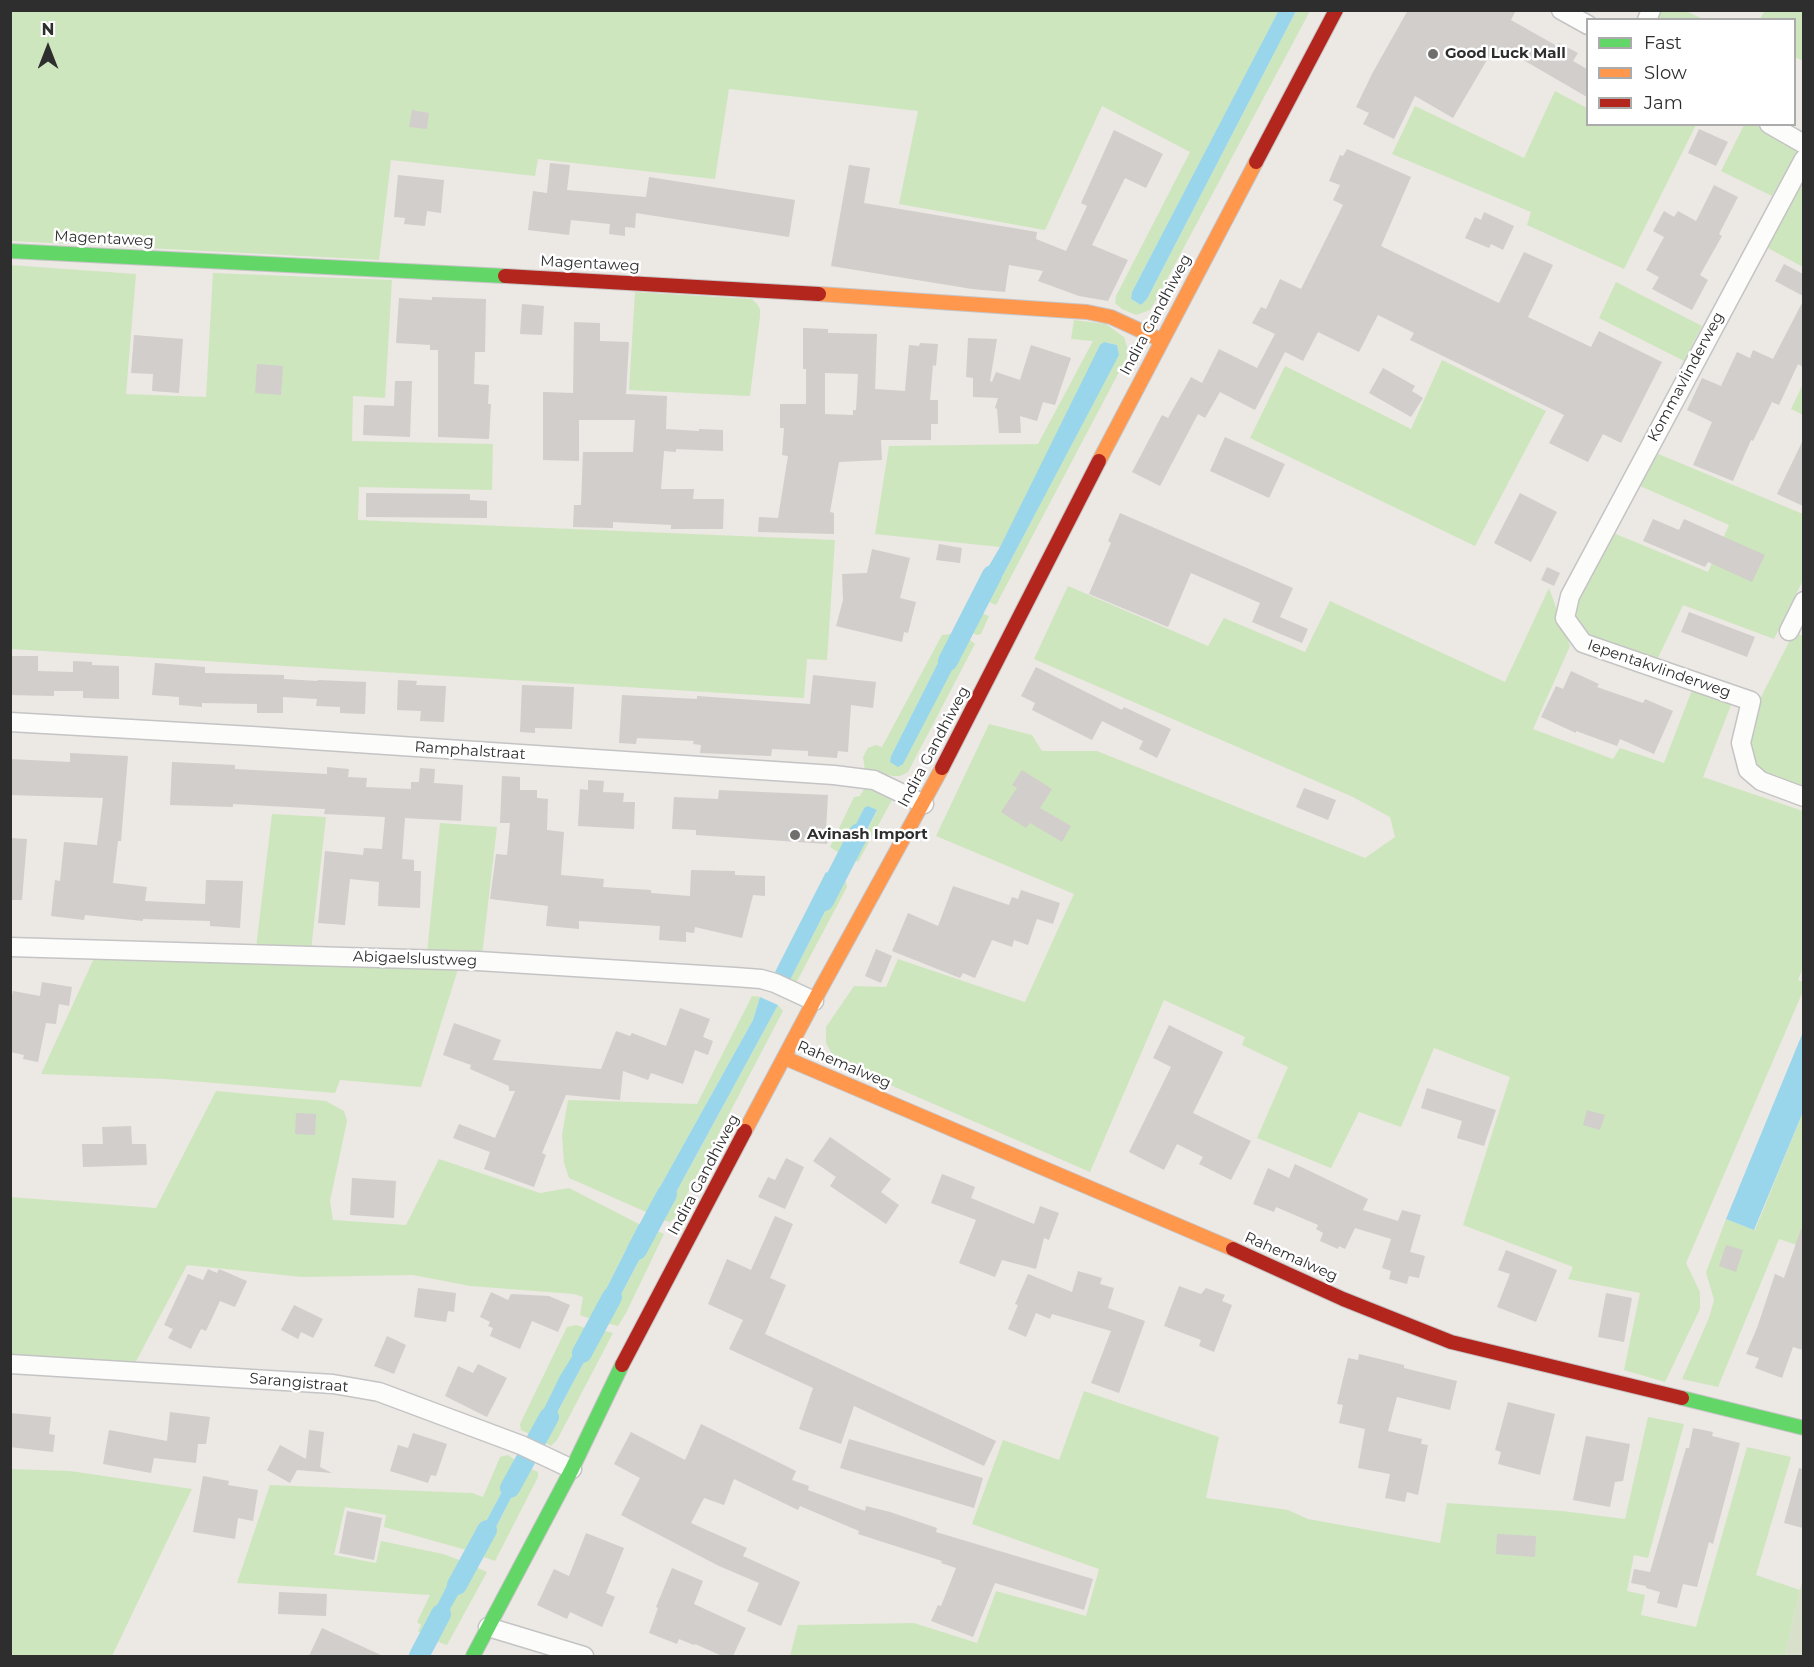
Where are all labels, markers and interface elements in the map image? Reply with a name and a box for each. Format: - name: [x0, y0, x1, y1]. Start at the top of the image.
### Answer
- north arrow: [18, 18, 78, 78]
- legend: [1586, 18, 1796, 126]
- text: N: [42, 20, 54, 39]
- text: Fast: [1644, 32, 1682, 54]
- place label: Good Luck Mall: [1445, 45, 1566, 63]
- marker: Good Luck Mall: [1426, 47, 1440, 61]
- text: Slow: [1644, 62, 1687, 84]
- text: Jam: [1644, 92, 1683, 114]
- street label: Magentaweg: [54, 227, 154, 251]
- street label: Indira Gandhiweg: [1117, 251, 1195, 379]
- street label: Magentaweg: [540, 252, 640, 276]
- street label: Kommavlinderweg: [1644, 309, 1728, 445]
- street label: Iepentakvlinderweg: [1585, 636, 1733, 702]
- street label: Indira Gandhiweg: [895, 683, 973, 811]
- street label: Ramphalstraat: [414, 738, 526, 764]
- place label: Avinash Import: [807, 826, 928, 844]
- marker: Avinash Import: [788, 828, 802, 842]
- street label: Abigaelslustweg: [353, 948, 477, 970]
- street label: Rahemalweg: [794, 1037, 894, 1093]
- street label: Indira Gandhiweg: [665, 1111, 743, 1239]
- street label: Rahemalweg: [1242, 1228, 1340, 1286]
- street label: Sarangistraat: [249, 1370, 349, 1396]

